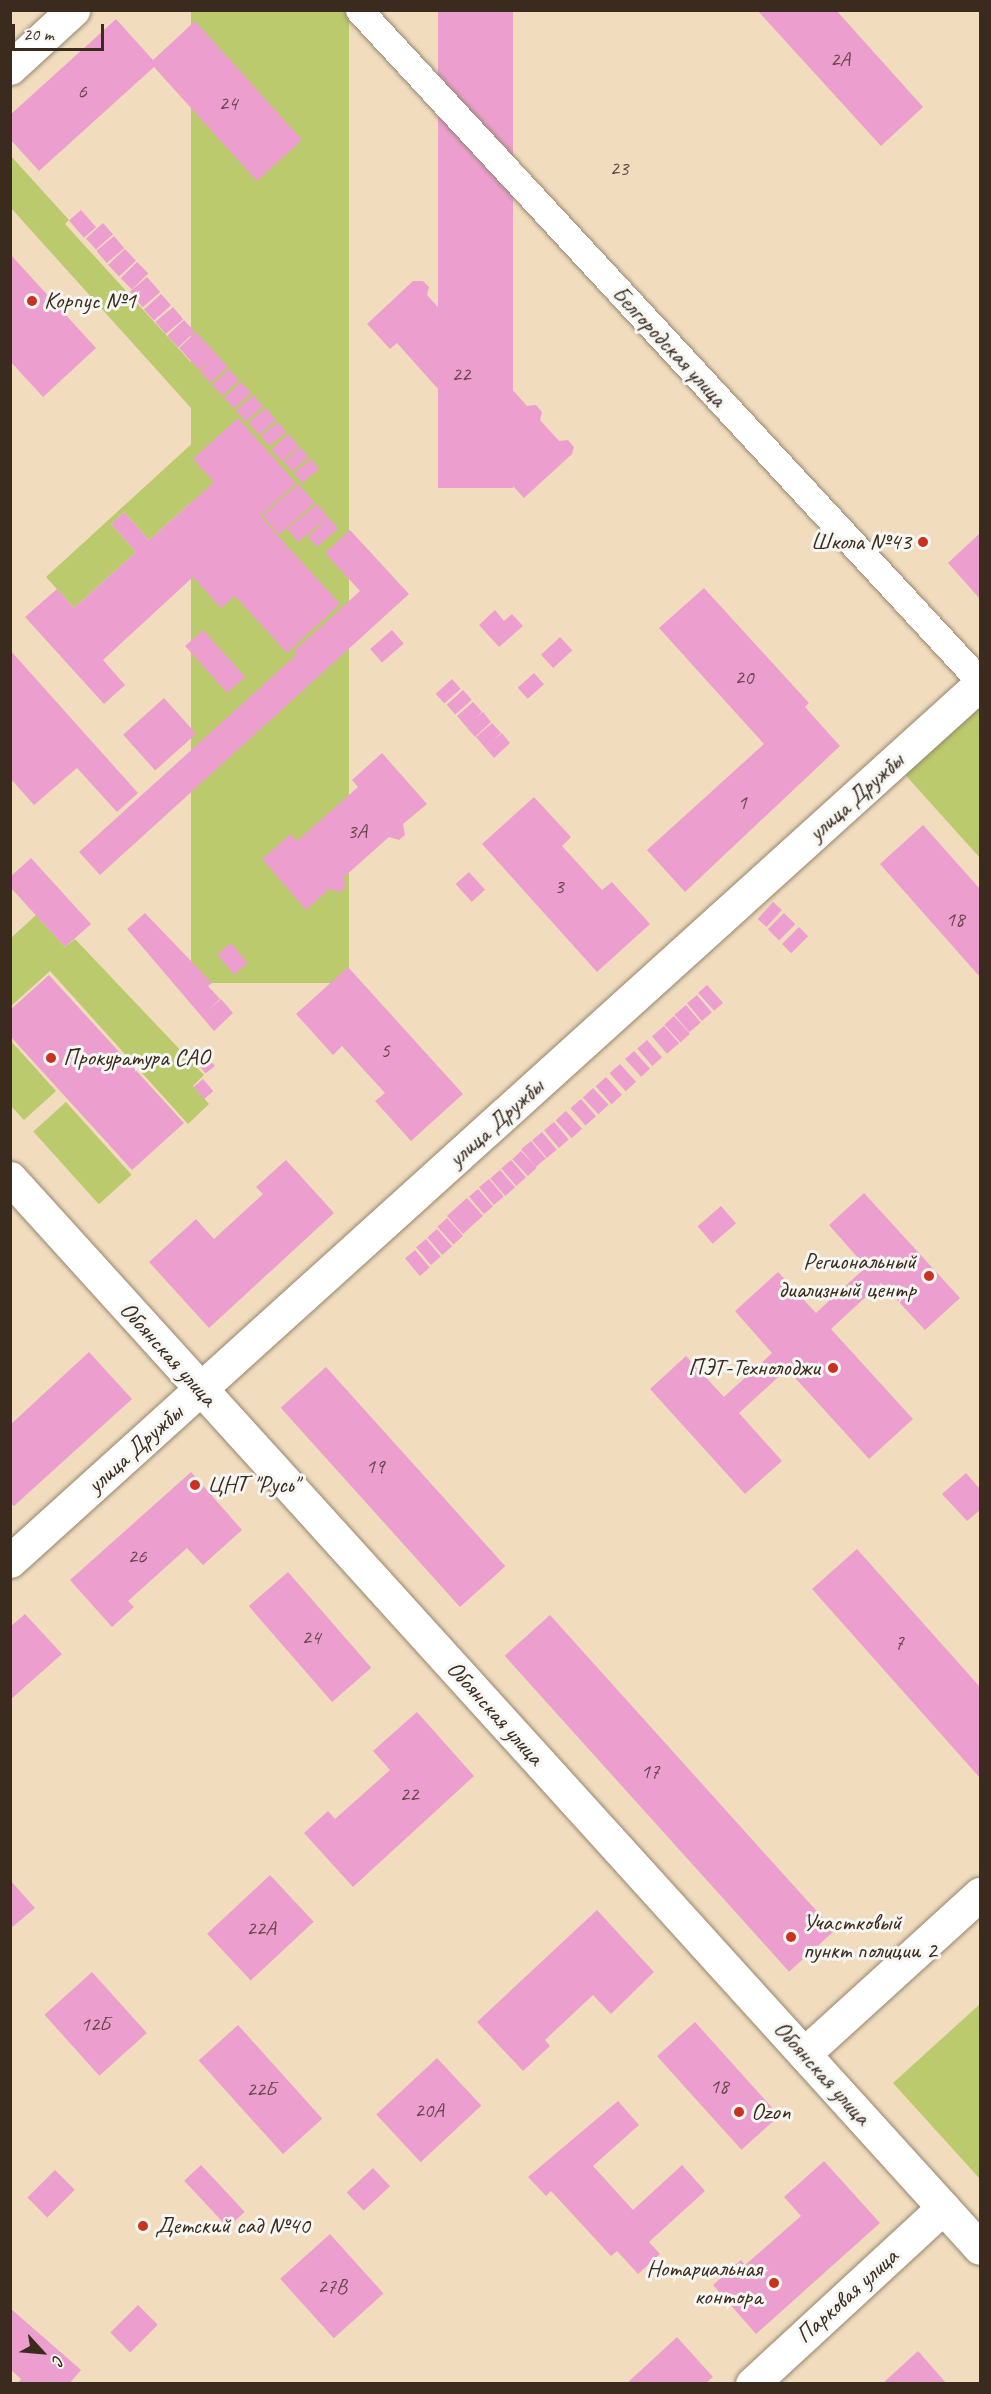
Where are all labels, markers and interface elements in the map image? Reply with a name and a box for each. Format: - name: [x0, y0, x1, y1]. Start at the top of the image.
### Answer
- scale bar: [15, 12, 106, 50]
- text: 20 m: [23, 23, 54, 45]
- house number: 2А: [830, 46, 850, 72]
- house number: 6: [77, 78, 87, 104]
- house number: 24: [219, 90, 237, 116]
- house number: 23: [610, 155, 628, 181]
- street label: Белгородская улица: [605, 279, 733, 413]
- place label: Корпус №1: [44, 287, 136, 315]
- marker: Корпус №1: [25, 294, 39, 308]
- house number: 22: [452, 361, 470, 387]
- place label: Школа №43: [811, 528, 911, 556]
- marker: Школа №43: [916, 535, 930, 549]
- house number: 20: [735, 664, 753, 690]
- street label: улица Дружбы: [803, 747, 909, 847]
- house number: 1: [737, 789, 747, 815]
- house number: 3А: [347, 818, 367, 844]
- house number: 3: [554, 873, 564, 899]
- house number: 18: [946, 906, 964, 932]
- house number: 5: [380, 1037, 390, 1063]
- place label: Прокуратура САО: [63, 1044, 209, 1072]
- marker: Прокуратура САО: [44, 1051, 58, 1065]
- street label: улица Дружбы: [443, 1073, 549, 1173]
- place label: Региональный диализный центр: [778, 1248, 916, 1304]
- marker: Региональный диализный центр: [920, 1267, 938, 1285]
- street label: Обоянская улица: [113, 1295, 223, 1413]
- place label: ПЭТ-Технолоджи: [688, 1354, 820, 1382]
- marker: ПЭТ-Технолоджи: [824, 1359, 842, 1377]
- street label: улица Дружбы: [82, 1399, 188, 1499]
- house number: 19: [366, 1453, 384, 1479]
- place label: ЦНТ "Русь": [207, 1471, 299, 1499]
- marker: ЦНТ "Русь": [188, 1478, 202, 1492]
- house number: 26: [128, 1543, 146, 1569]
- house number: 24: [302, 1624, 320, 1650]
- house number: 7: [894, 1629, 904, 1655]
- street label: Обоянская улица: [440, 1654, 550, 1772]
- house number: 17: [641, 1758, 659, 1784]
- house number: 22: [400, 1781, 418, 1807]
- place label: Участковый пункт полиции 2: [803, 1909, 935, 1965]
- house number: 22А: [246, 1915, 276, 1941]
- marker: Участковый пункт полиции 2: [784, 1930, 798, 1944]
- house number: 12Б: [80, 2011, 110, 2037]
- street label: Обоянская улица: [767, 2014, 877, 2132]
- house number: 18: [710, 2073, 728, 2099]
- house number: 22Б: [246, 2076, 276, 2102]
- house number: 20А: [414, 2097, 444, 2123]
- place label: Ozon: [751, 2098, 790, 2126]
- marker: Ozon: [732, 2105, 746, 2119]
- place label: Детский сад №40: [155, 2212, 310, 2240]
- marker: Детский сад №40: [136, 2219, 150, 2233]
- street label: Парковая улица: [789, 2242, 905, 2350]
- place label: Нотариальная контора: [646, 2255, 762, 2311]
- house number: 27В: [317, 2273, 347, 2299]
- marker: Нотариальная контора: [767, 2276, 781, 2290]
- north arrow: [12, 2322, 72, 2382]
- text: С: [47, 2352, 69, 2368]

